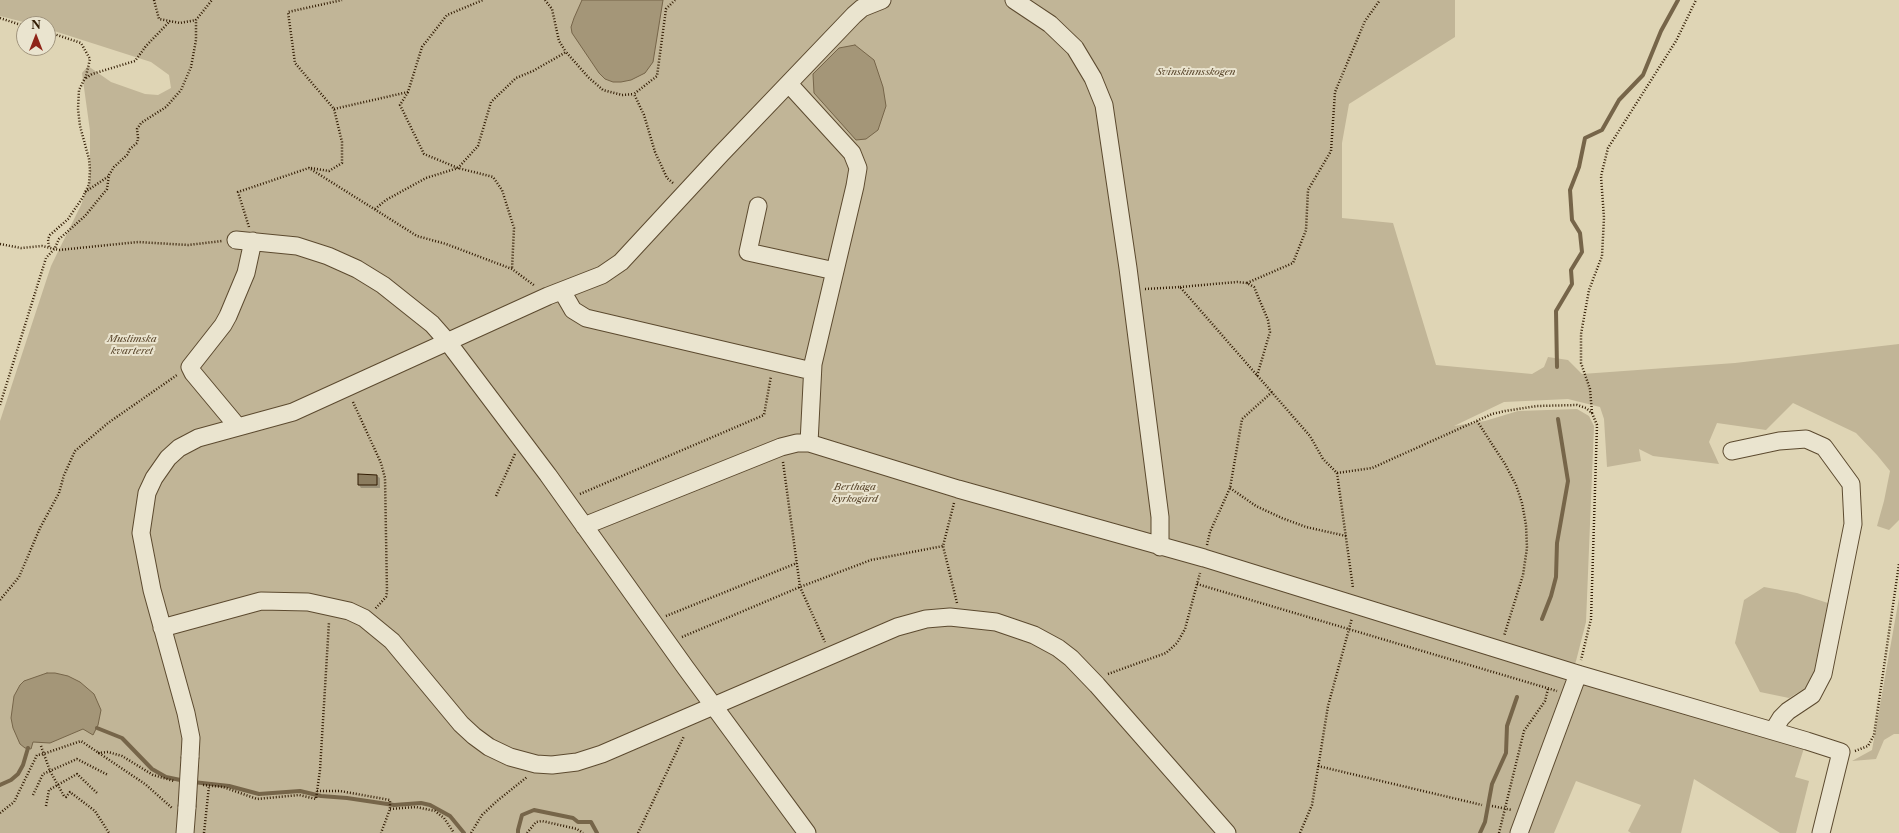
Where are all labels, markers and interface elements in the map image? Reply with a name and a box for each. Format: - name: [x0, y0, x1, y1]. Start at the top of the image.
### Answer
- north arrow: [16, 16, 56, 56]
- text: N: [31, 18, 41, 32]
- park label: Svinskinnsskogen: [1156, 66, 1236, 78]
- park label: Muslimska kvarteret: [107, 333, 157, 356]
- park label: Berthåga kyrkogård: [832, 481, 878, 504]

